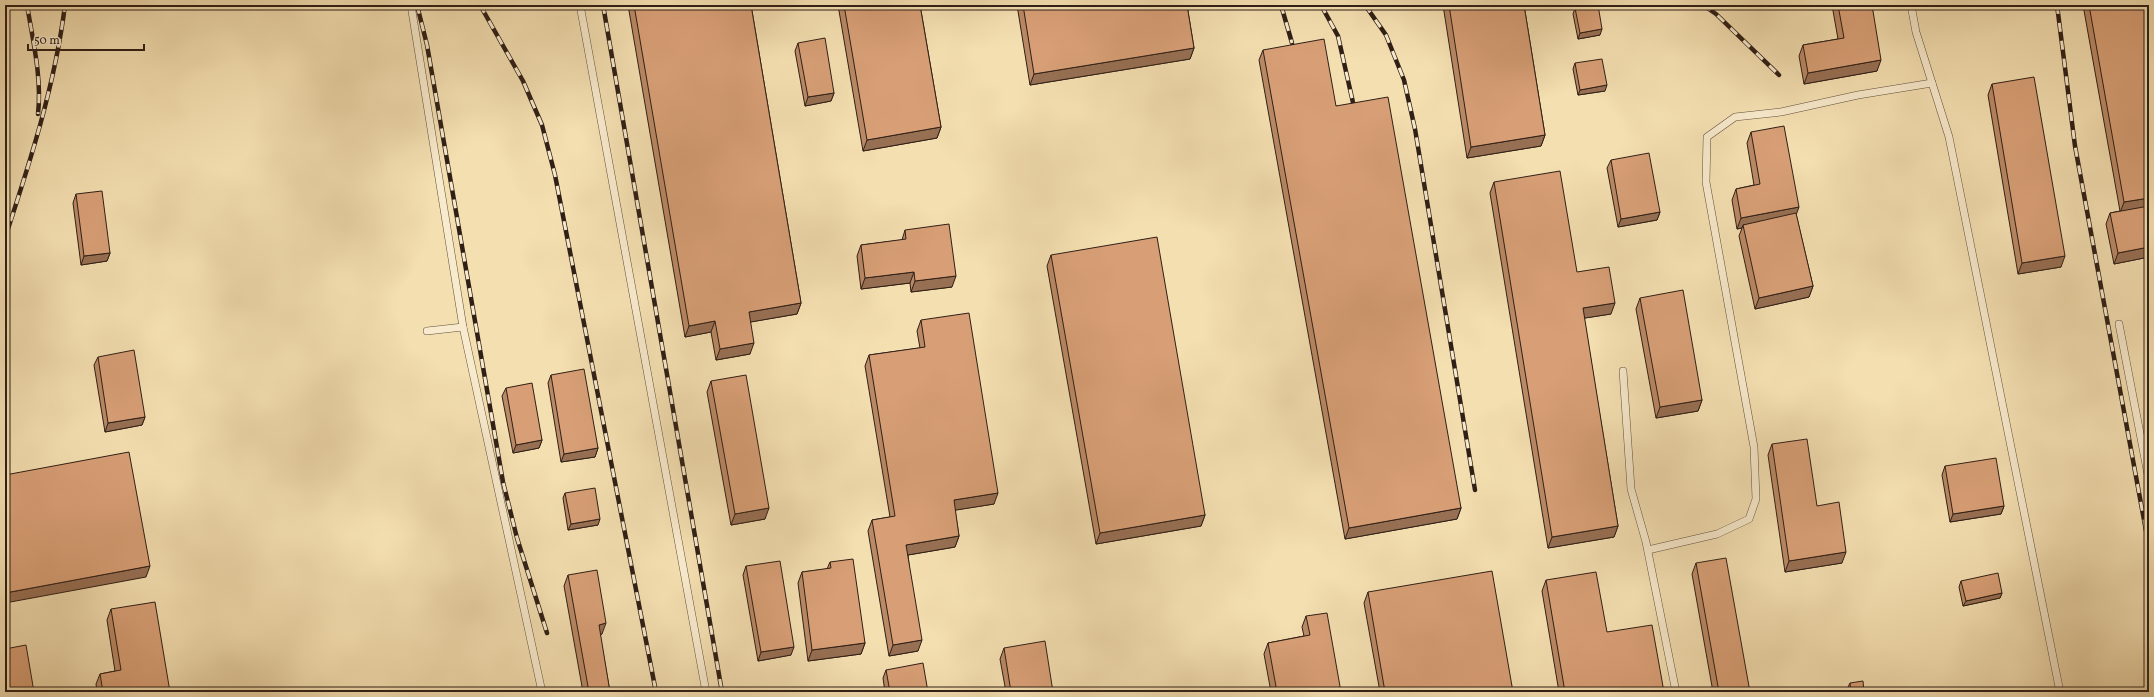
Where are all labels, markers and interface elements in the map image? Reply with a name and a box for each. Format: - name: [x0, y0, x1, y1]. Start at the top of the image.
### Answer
- scale bar: [28, 26, 144, 52]
- text: 50 m: [34, 33, 60, 49]

